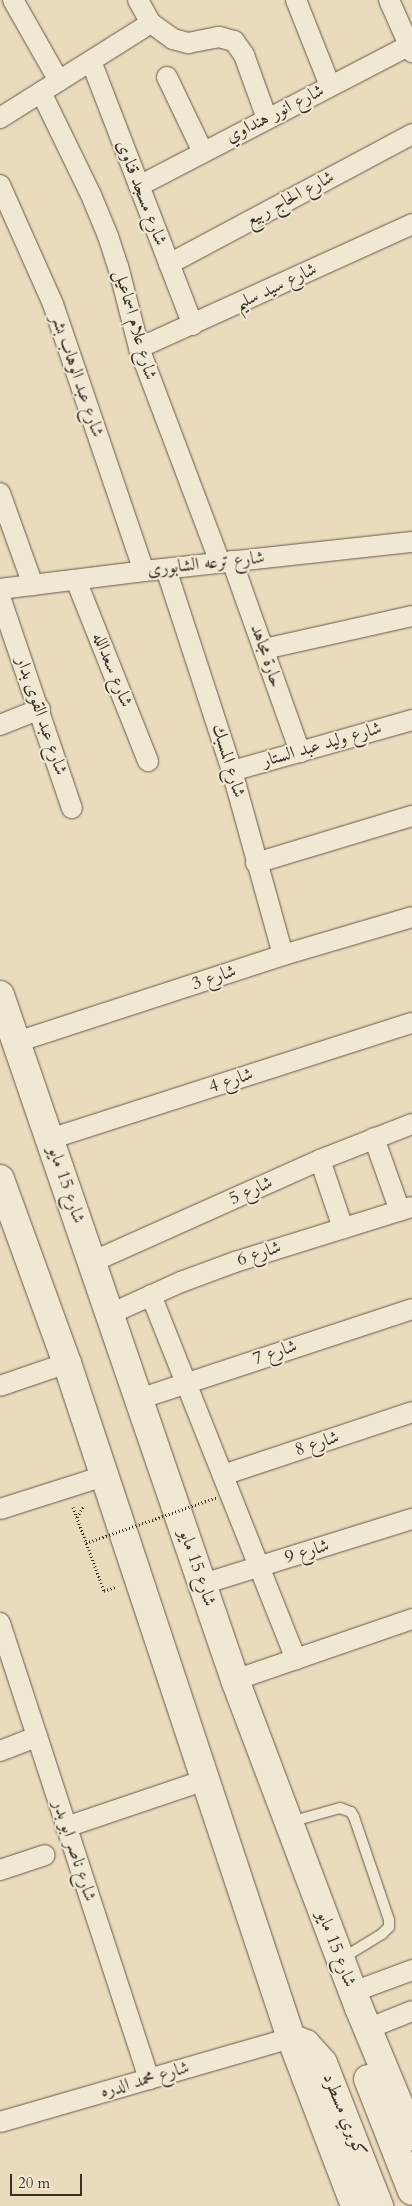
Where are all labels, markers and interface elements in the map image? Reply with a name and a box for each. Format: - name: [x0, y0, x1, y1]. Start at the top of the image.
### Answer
- street label: شارع انور هنداوي: [222, 80, 328, 148]
- street label: شارع مسجد قناوى: [111, 137, 171, 249]
- street label: شارع الحاج ربيع: [242, 167, 338, 231]
- street label: شارع سيد سليم: [232, 259, 320, 315]
- street label: شارع علام اسماعيل: [109, 267, 161, 383]
- street label: شارع عبد الوهاب بشر: [46, 312, 108, 440]
- street label: شارع ترعه الشابورى: [146, 547, 266, 581]
- street label: حارة مجاهد: [245, 622, 287, 690]
- street label: شارع سعدالله: [87, 630, 137, 710]
- street label: شارع عبد القوى بدار: [11, 654, 71, 778]
- street label: شارع وليد عبد الستار: [260, 718, 384, 772]
- street label: شارع المسبك: [207, 722, 249, 800]
- street label: شارع 3: [189, 961, 239, 995]
- street label: شارع 4: [206, 1064, 256, 1098]
- street label: شارع 15 مايو: [43, 1144, 89, 1226]
- street label: شارع 5: [226, 1172, 276, 1210]
- street label: شارع 6: [234, 1237, 284, 1271]
- street label: شارع 7: [250, 1336, 300, 1370]
- street label: شارع 8: [292, 1427, 342, 1461]
- street label: شارع 15 مايو: [174, 1527, 220, 1609]
- street label: شارع 9: [282, 1535, 332, 1569]
- street label: شارع ناصر ابو بدر: [47, 1798, 101, 1904]
- street label: شارع 15 مايو: [312, 1908, 360, 1990]
- street label: شارع محمد الدره: [98, 2057, 192, 2103]
- street label: كوبري مسطرد: [317, 2070, 371, 2160]
- scale bar: [12, 2164, 85, 2196]
- text: 20 m: [18, 2173, 50, 2193]

